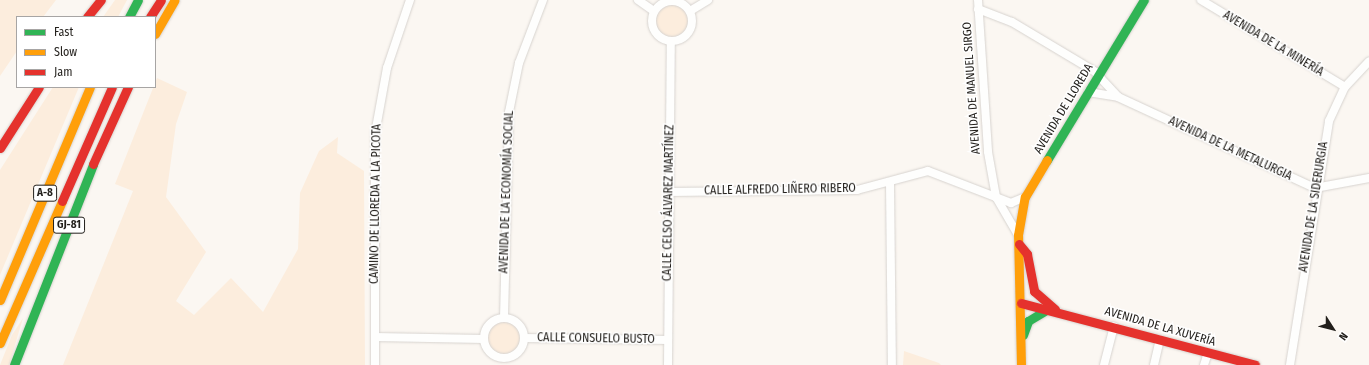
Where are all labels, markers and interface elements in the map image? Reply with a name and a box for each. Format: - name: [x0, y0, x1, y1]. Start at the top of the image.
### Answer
- street label: AVENIDA DE LA MINERÍA: [1220, 8, 1326, 80]
- legend: [16, 16, 156, 88]
- street label: AVENIDA DE MANUEL SIRGO: [960, 21, 984, 155]
- text: Fast: [54, 25, 73, 39]
- text: Slow: [54, 45, 77, 59]
- street label: AVENIDA DE LLOREDA: [1031, 61, 1097, 157]
- text: Jam: [54, 65, 72, 79]
- street label: AVENIDA DE LA ECONOMÍA SOCIAL: [497, 110, 517, 274]
- street label: AVENIDA DE LA METALURGIA: [1166, 114, 1294, 184]
- street label: CAMINO DE LLOREDA A LA PICOTA: [367, 124, 385, 284]
- street label: CALLE CELSO ÁLVAREZ MARTÍNEZ: [660, 125, 678, 281]
- street label: AVENIDA DE LA SIDERURGIA: [1297, 141, 1331, 273]
- street label: CALLE ALFREDO LIÑERO RIBERO: [704, 181, 856, 199]
- road number: A-8: [33, 184, 57, 202]
- road number: GJ-81: [53, 216, 85, 234]
- street label: AVENIDA DE LA XUVERÍA: [1103, 304, 1217, 350]
- north arrow: [1313, 309, 1353, 349]
- text: N: [1336, 330, 1350, 343]
- street label: CALLE CONSUELO BUSTO: [537, 331, 655, 347]

